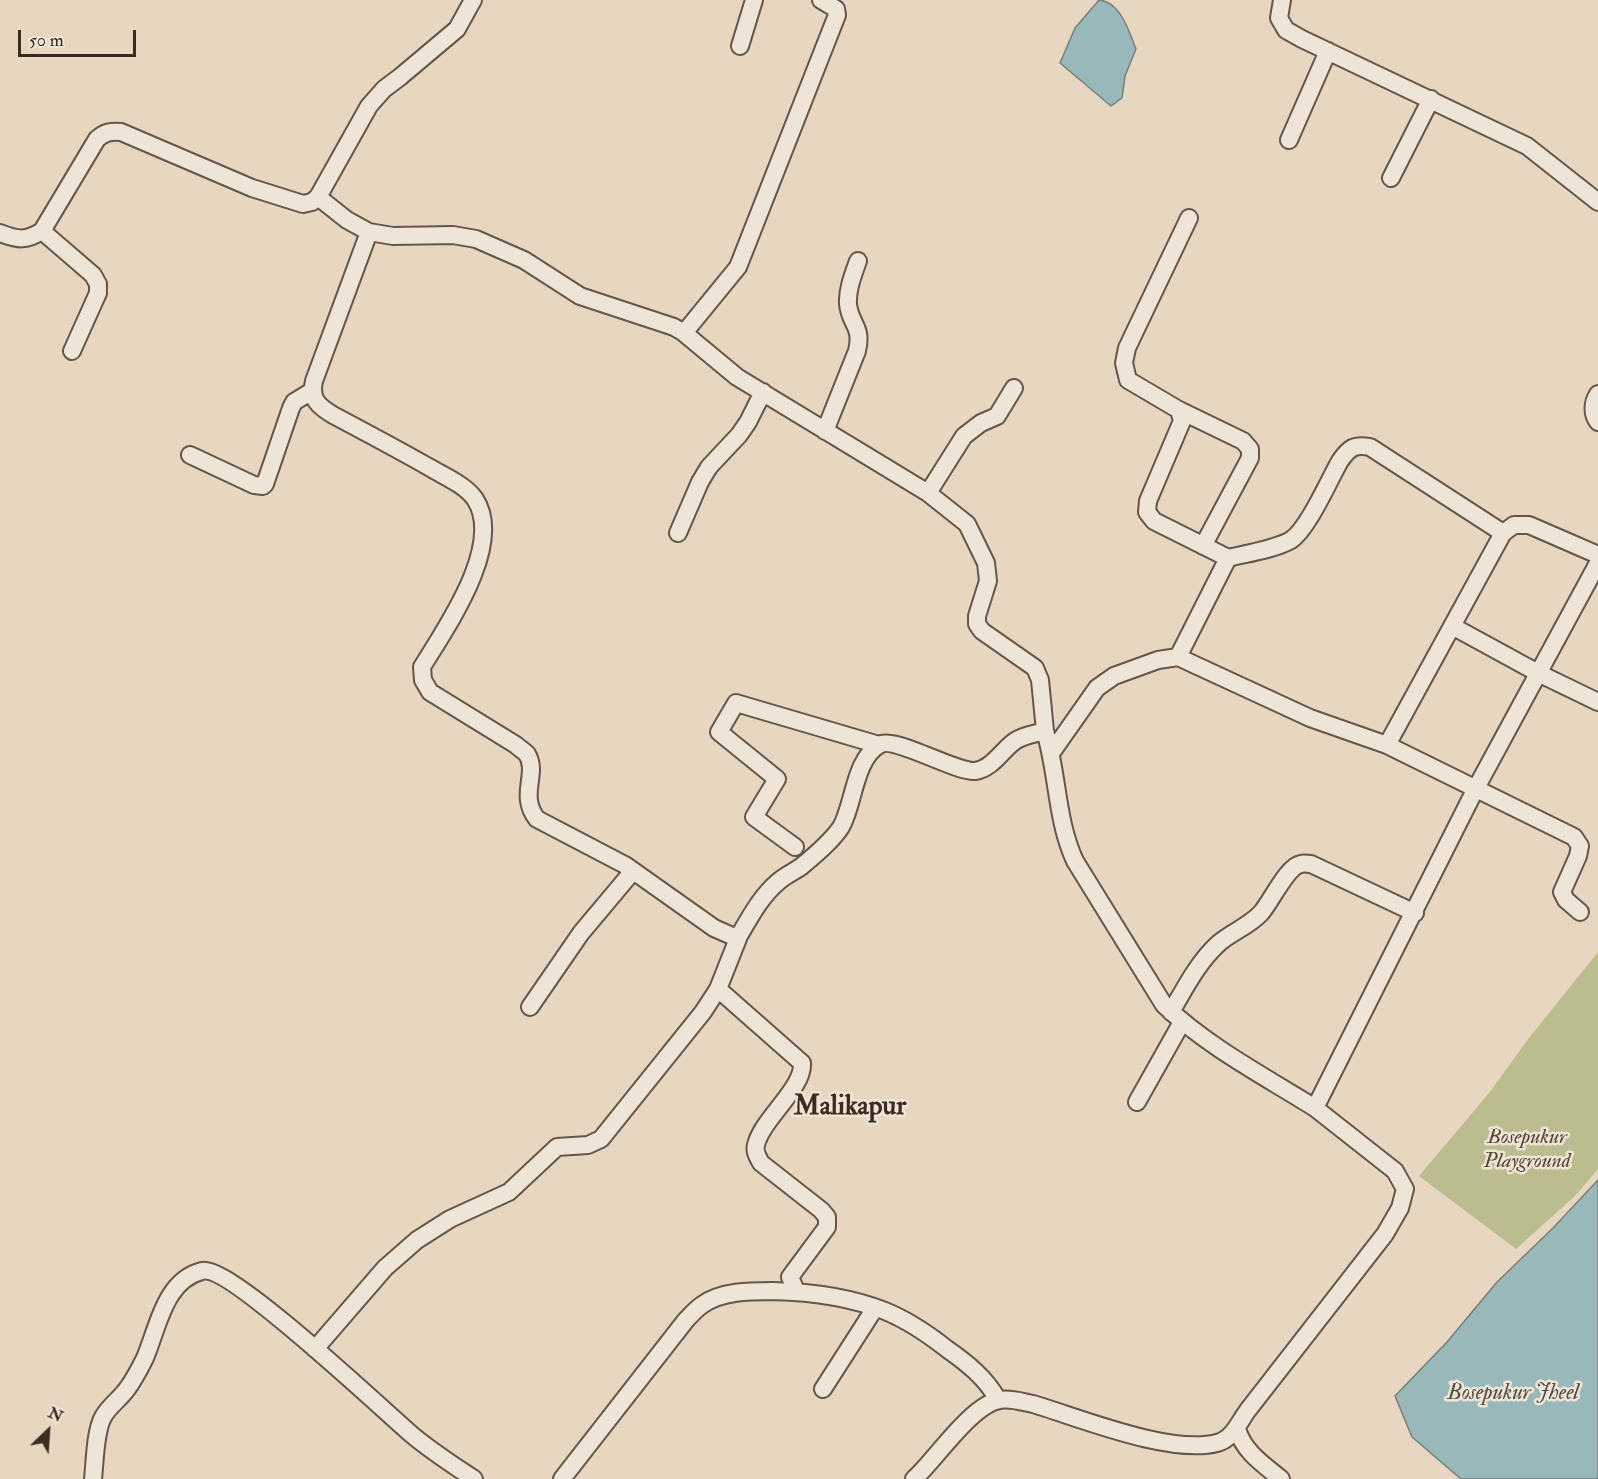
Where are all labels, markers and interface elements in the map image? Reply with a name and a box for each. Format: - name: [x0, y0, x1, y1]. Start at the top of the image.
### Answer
- scale bar: [21, 18, 140, 56]
- text: 50 m: [29, 29, 64, 52]
- district label: Malikapur: [794, 1092, 906, 1124]
- park label: Bosepukur Playground: [1484, 1125, 1570, 1175]
- water label: Bosepukur Jheel: [1447, 1381, 1579, 1407]
- north arrow: [18, 1401, 78, 1461]
- text: N: [45, 1403, 66, 1427]

